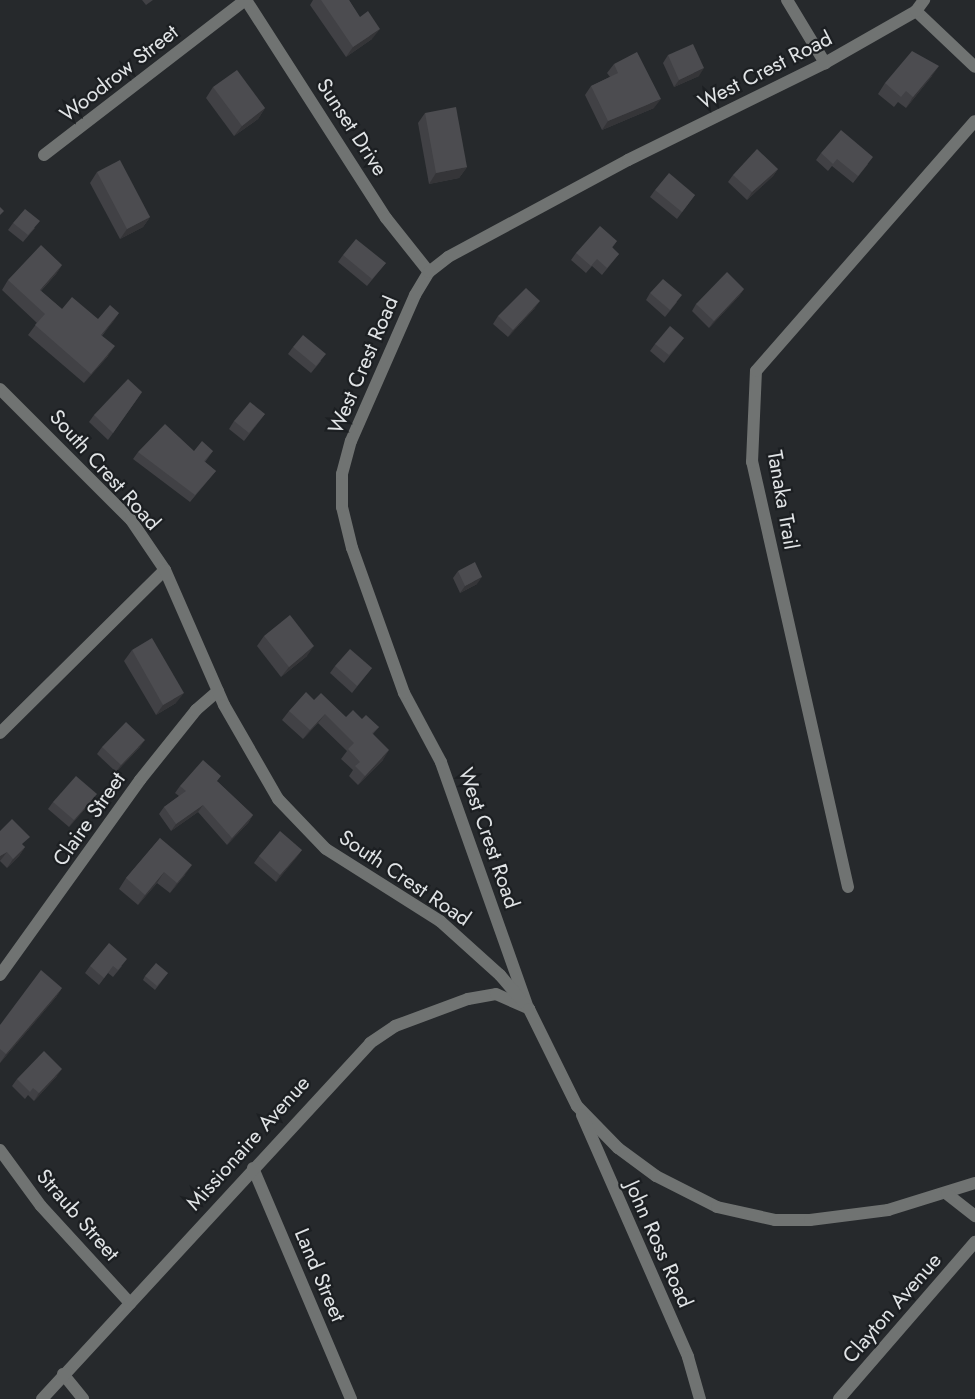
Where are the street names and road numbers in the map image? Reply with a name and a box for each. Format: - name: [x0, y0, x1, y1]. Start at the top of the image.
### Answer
- street label: Woodrow Street: [55, 19, 183, 127]
- street label: West Crest Road: [694, 25, 836, 115]
- street label: Sunset Drive: [311, 74, 393, 180]
- street label: West Crest Road: [323, 292, 403, 438]
- street label: South Crest Road: [44, 405, 166, 535]
- street label: Tanaka Trail: [762, 448, 804, 552]
- street label: West Crest Road: [453, 764, 525, 912]
- street label: Claire Street: [47, 767, 131, 871]
- street label: South Crest Road: [334, 825, 476, 931]
- street label: Missionaire Avenue: [181, 1071, 315, 1215]
- street label: Straub Street: [31, 1164, 125, 1266]
- street label: John Ross Road: [620, 1176, 698, 1312]
- street label: Land Street: [289, 1225, 351, 1325]
- street label: Clayton Avenue: [837, 1248, 947, 1368]

